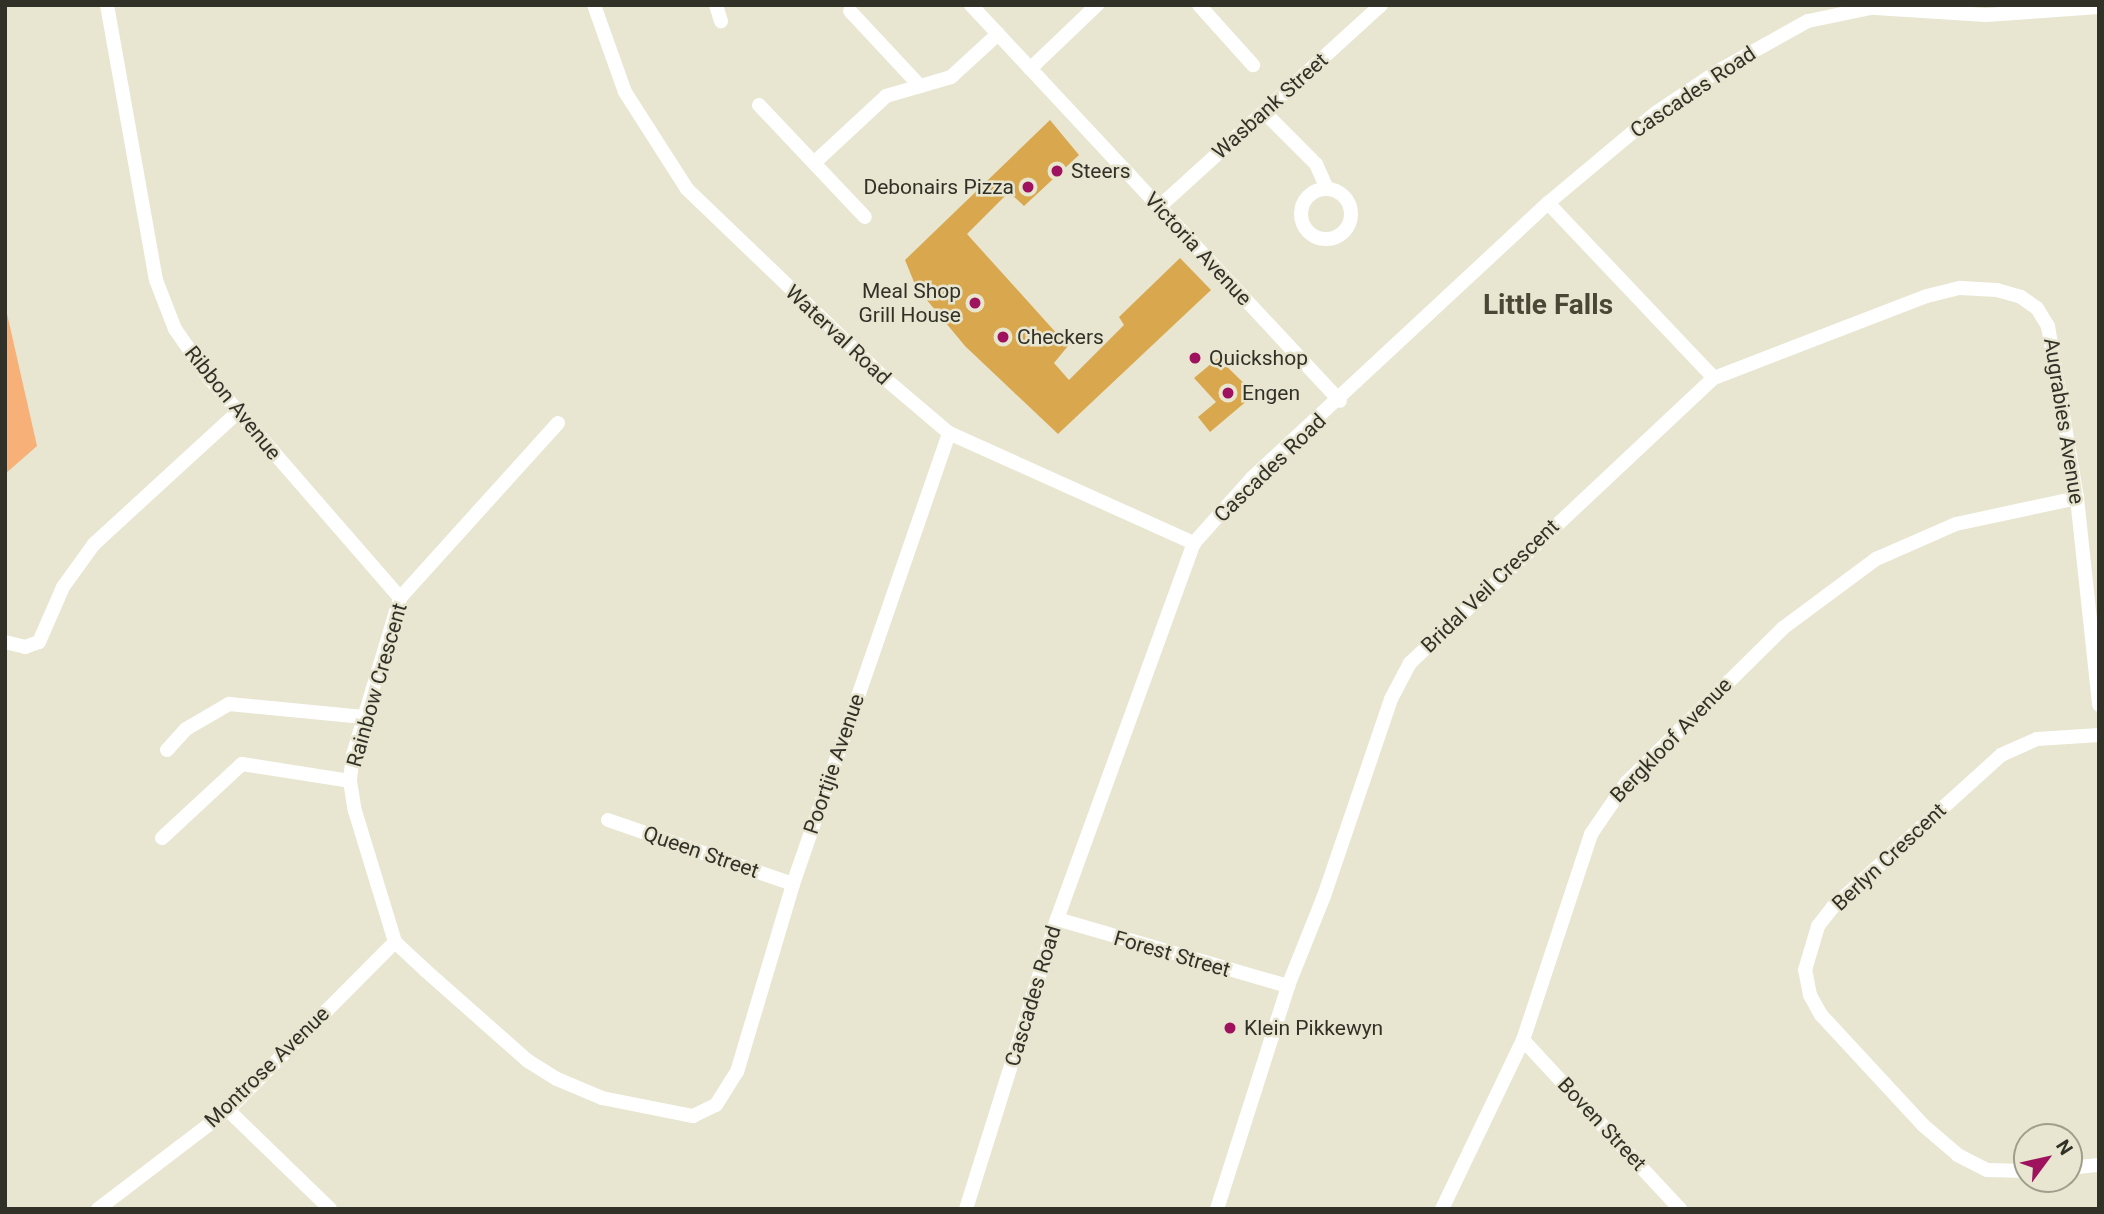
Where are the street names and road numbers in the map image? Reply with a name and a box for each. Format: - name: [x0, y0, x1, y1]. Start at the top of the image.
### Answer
- street label: Cascades Road: [1626, 41, 1760, 143]
- street label: Wasbank Street: [1207, 48, 1333, 164]
- street label: Victoria Avenue: [1139, 187, 1257, 311]
- street label: Waterval Road: [780, 280, 896, 390]
- street label: Augrabies Avenue: [2038, 336, 2090, 506]
- street label: Ribbon Avenue: [179, 341, 287, 465]
- street label: Cascades Road: [1209, 408, 1331, 528]
- street label: Bridal Veil Crescent: [1416, 514, 1564, 658]
- street label: Rainbow Crescent: [342, 600, 412, 770]
- street label: Bergkloof Avenue: [1605, 672, 1737, 808]
- street label: Poortjie Avenue: [798, 691, 870, 837]
- street label: Berlyn Crescent: [1827, 798, 1951, 916]
- street label: Queen Street: [640, 820, 762, 884]
- street label: Cascades Road: [1000, 923, 1066, 1069]
- street label: Forest Street: [1111, 925, 1233, 983]
- street label: Montrose Avenue: [199, 1001, 335, 1133]
- street label: Boven Street: [1552, 1072, 1652, 1176]

